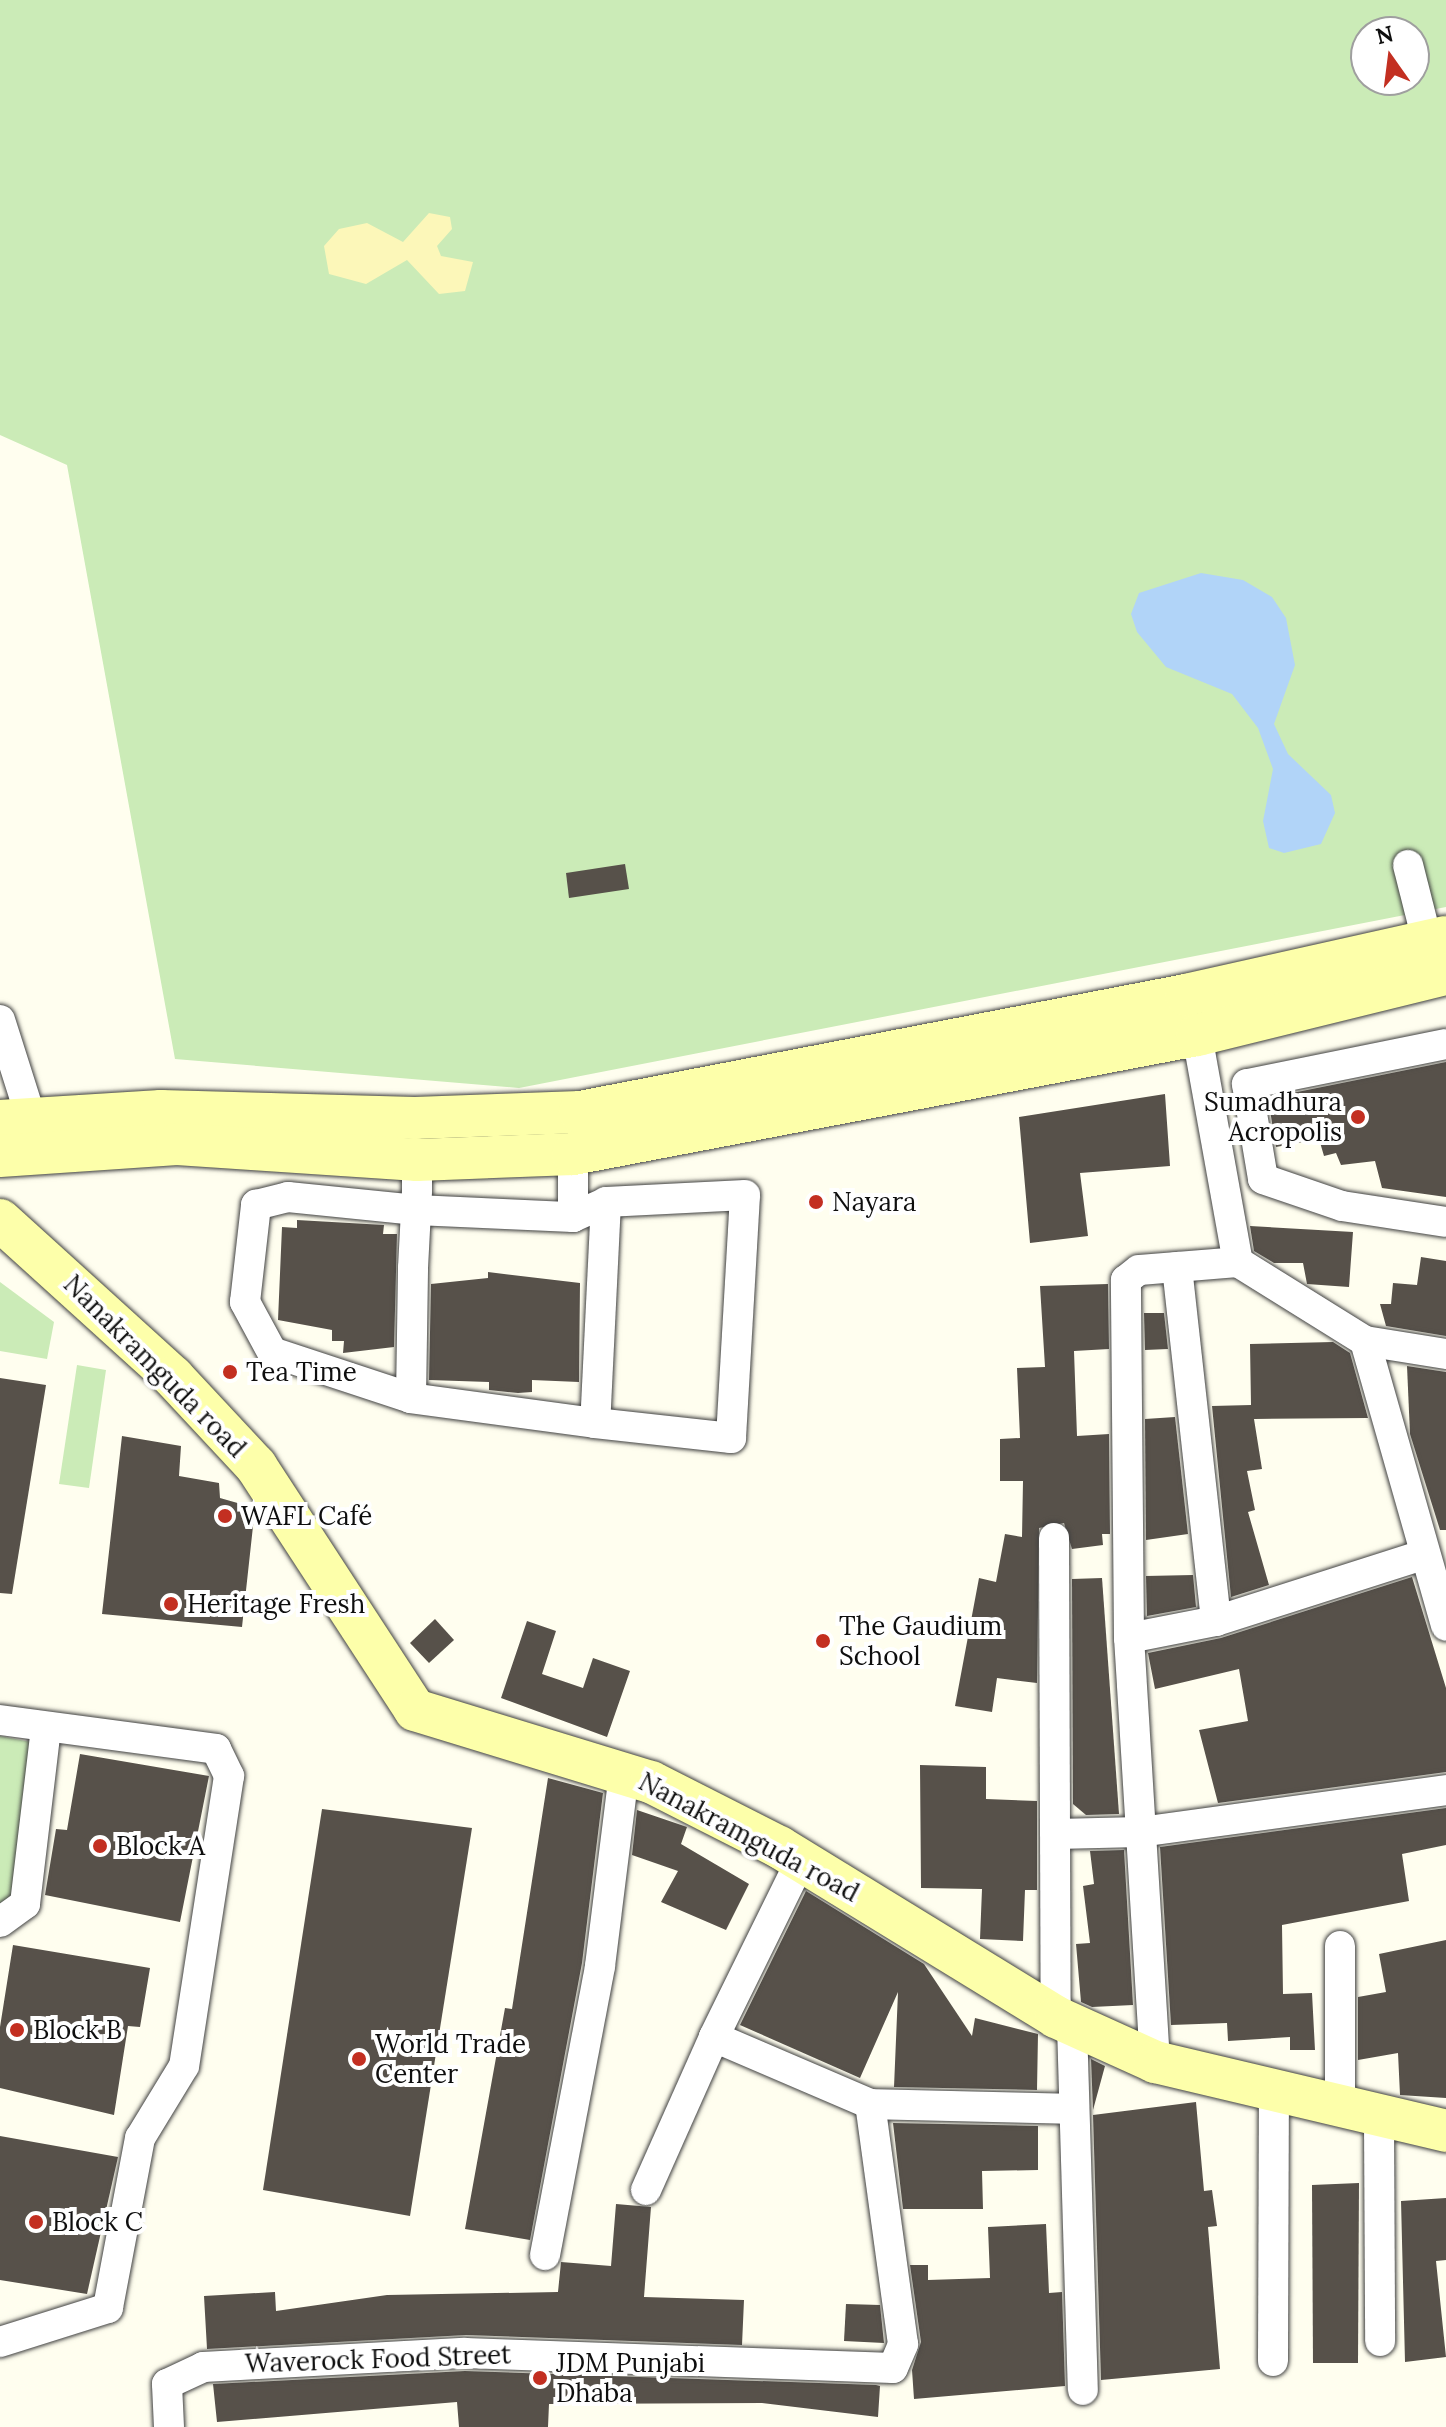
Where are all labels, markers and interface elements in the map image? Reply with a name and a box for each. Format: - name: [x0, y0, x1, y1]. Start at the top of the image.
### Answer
- north arrow: [1350, 16, 1430, 96]
- text: N: [1373, 19, 1396, 50]
- place label: Sumadhura Acropolis: [1204, 1086, 1342, 1148]
- marker: Sumadhura Acropolis: [1349, 1108, 1367, 1126]
- place label: Nayara: [832, 1186, 916, 1218]
- marker: Nayara: [807, 1193, 825, 1211]
- street label: Nanakramguda road: [57, 1268, 253, 1464]
- place label: Tea Time: [246, 1356, 357, 1388]
- marker: Tea Time: [221, 1363, 239, 1381]
- place label: WAFL Café: [241, 1500, 372, 1532]
- marker: WAFL Café: [216, 1507, 234, 1525]
- place label: Heritage Fresh: [187, 1588, 365, 1620]
- marker: Heritage Fresh: [162, 1595, 180, 1613]
- place label: The Gaudium School: [839, 1610, 1002, 1672]
- marker: The Gaudium School: [814, 1632, 832, 1650]
- street label: Nanakramguda road: [634, 1766, 864, 1908]
- place label: Block A: [116, 1830, 205, 1862]
- marker: Block A: [91, 1837, 109, 1855]
- place label: Block B: [33, 2014, 122, 2046]
- marker: Block B: [8, 2021, 26, 2039]
- place label: World Trade Center: [375, 2028, 526, 2090]
- marker: World Trade Center: [350, 2050, 368, 2068]
- place label: Block C: [52, 2206, 143, 2238]
- marker: Block C: [27, 2213, 45, 2231]
- street label: Waverock Food Street: [244, 2339, 512, 2379]
- place label: JDM Punjabi Dhaba: [556, 2347, 705, 2408]
- marker: JDM Punjabi Dhaba: [531, 2369, 549, 2387]

